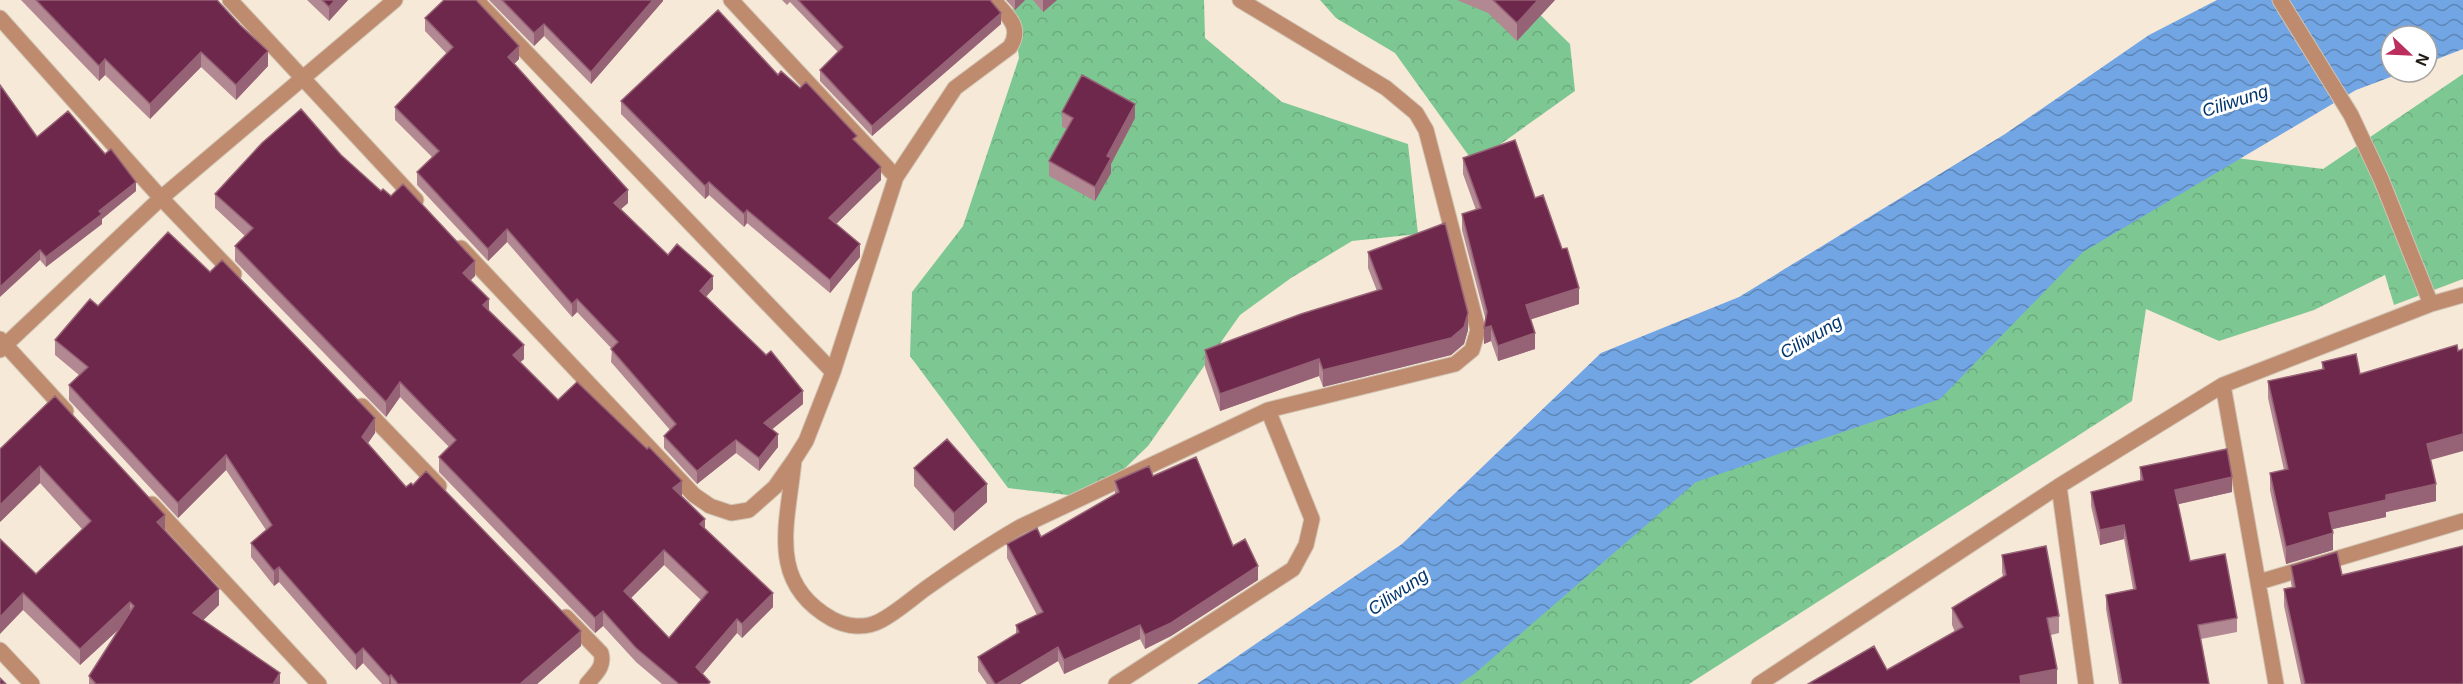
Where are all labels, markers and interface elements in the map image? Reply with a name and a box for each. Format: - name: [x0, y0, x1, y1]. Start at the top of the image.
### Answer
- north arrow: [2379, 24, 2439, 84]
- text: N: [2412, 51, 2432, 68]
- water label: Ciliwung: [2200, 81, 2270, 121]
- water label: Ciliwung: [1777, 311, 1845, 363]
- water label: Ciliwung: [1364, 565, 1432, 619]

